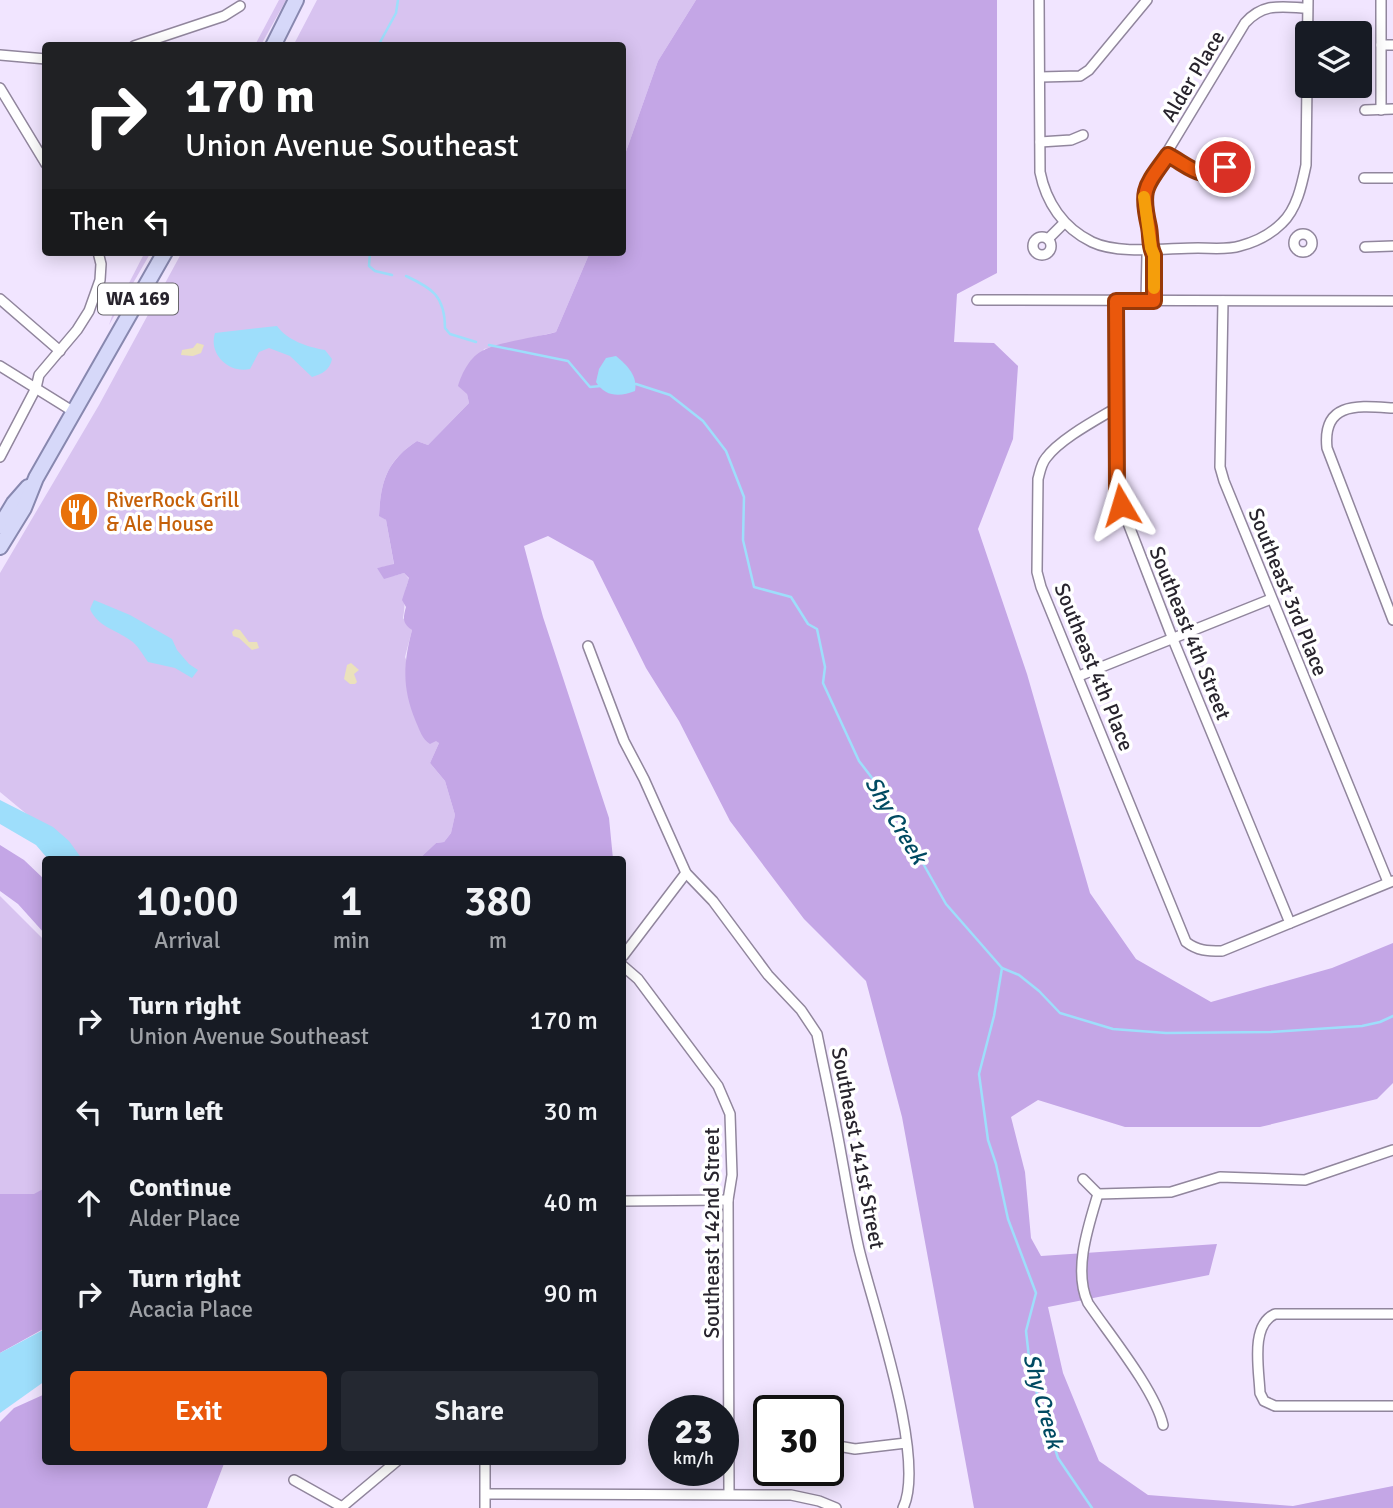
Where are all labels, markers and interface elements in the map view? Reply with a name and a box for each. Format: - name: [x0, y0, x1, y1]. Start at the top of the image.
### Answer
- map controls: [1295, 21, 1372, 98]
- button: layers: [1295, 21, 1372, 98]
- street label: Alder Place: [1156, 26, 1230, 126]
- text: 170 m: [185, 66, 315, 126]
- icon: right: [70, 70, 161, 161]
- text: Union Avenue Southeast: [185, 126, 519, 165]
- pin: [1195, 137, 1255, 197]
- icon: arrive: [1206, 148, 1244, 186]
- icon: left: [138, 203, 176, 241]
- text: Then: [70, 206, 124, 238]
- road number: WA 169: [98, 284, 178, 314]
- position arrow: [1084, 468, 1158, 542]
- place label: RiverRock Grill & Ale House: [106, 487, 239, 537]
- restaurant icon: RiverRock Grill & Ale House: [58, 491, 100, 533]
- street label: Southeast 3rd Place: [1242, 504, 1334, 680]
- street label: Southeast 4th Street: [1143, 543, 1237, 723]
- street label: Southeast 4th Place: [1048, 579, 1140, 755]
- water label: Shy Creek: [859, 771, 935, 871]
- text: 10:00: [136, 876, 239, 927]
- text: 1: [340, 876, 363, 927]
- text: 380: [464, 876, 532, 927]
- text: Arrival: [154, 926, 220, 955]
- text: min: [333, 926, 370, 955]
- text: m: [489, 926, 507, 955]
- text: Turn right: [129, 990, 241, 1022]
- icon: right: [70, 1002, 108, 1040]
- text: 170 m: [529, 1005, 598, 1037]
- text: Union Avenue Southeast: [129, 1022, 369, 1051]
- street label: Southeast 141st Street: [826, 1045, 890, 1251]
- icon: left: [70, 1093, 108, 1131]
- text: Turn left: [129, 1096, 223, 1128]
- text: 30 m: [543, 1096, 598, 1128]
- street label: Southeast 142nd Street: [699, 1127, 725, 1339]
- text: Continue: [129, 1172, 231, 1204]
- icon: ahead: [70, 1184, 108, 1222]
- text: 40 m: [543, 1187, 598, 1219]
- text: Alder Place: [129, 1204, 240, 1233]
- text: Turn right: [129, 1263, 241, 1295]
- icon: right: [70, 1275, 108, 1313]
- text: 90 m: [543, 1278, 598, 1310]
- text: Acacia Place: [129, 1295, 253, 1324]
- water label: Shy Creek: [1016, 1350, 1070, 1454]
- button: Exit: [70, 1371, 327, 1451]
- button: Share: [341, 1371, 598, 1451]
- speed limit sign: 30: [753, 1395, 844, 1486]
- text: 23: [675, 1410, 712, 1453]
- text: km/h: [673, 1447, 714, 1469]

